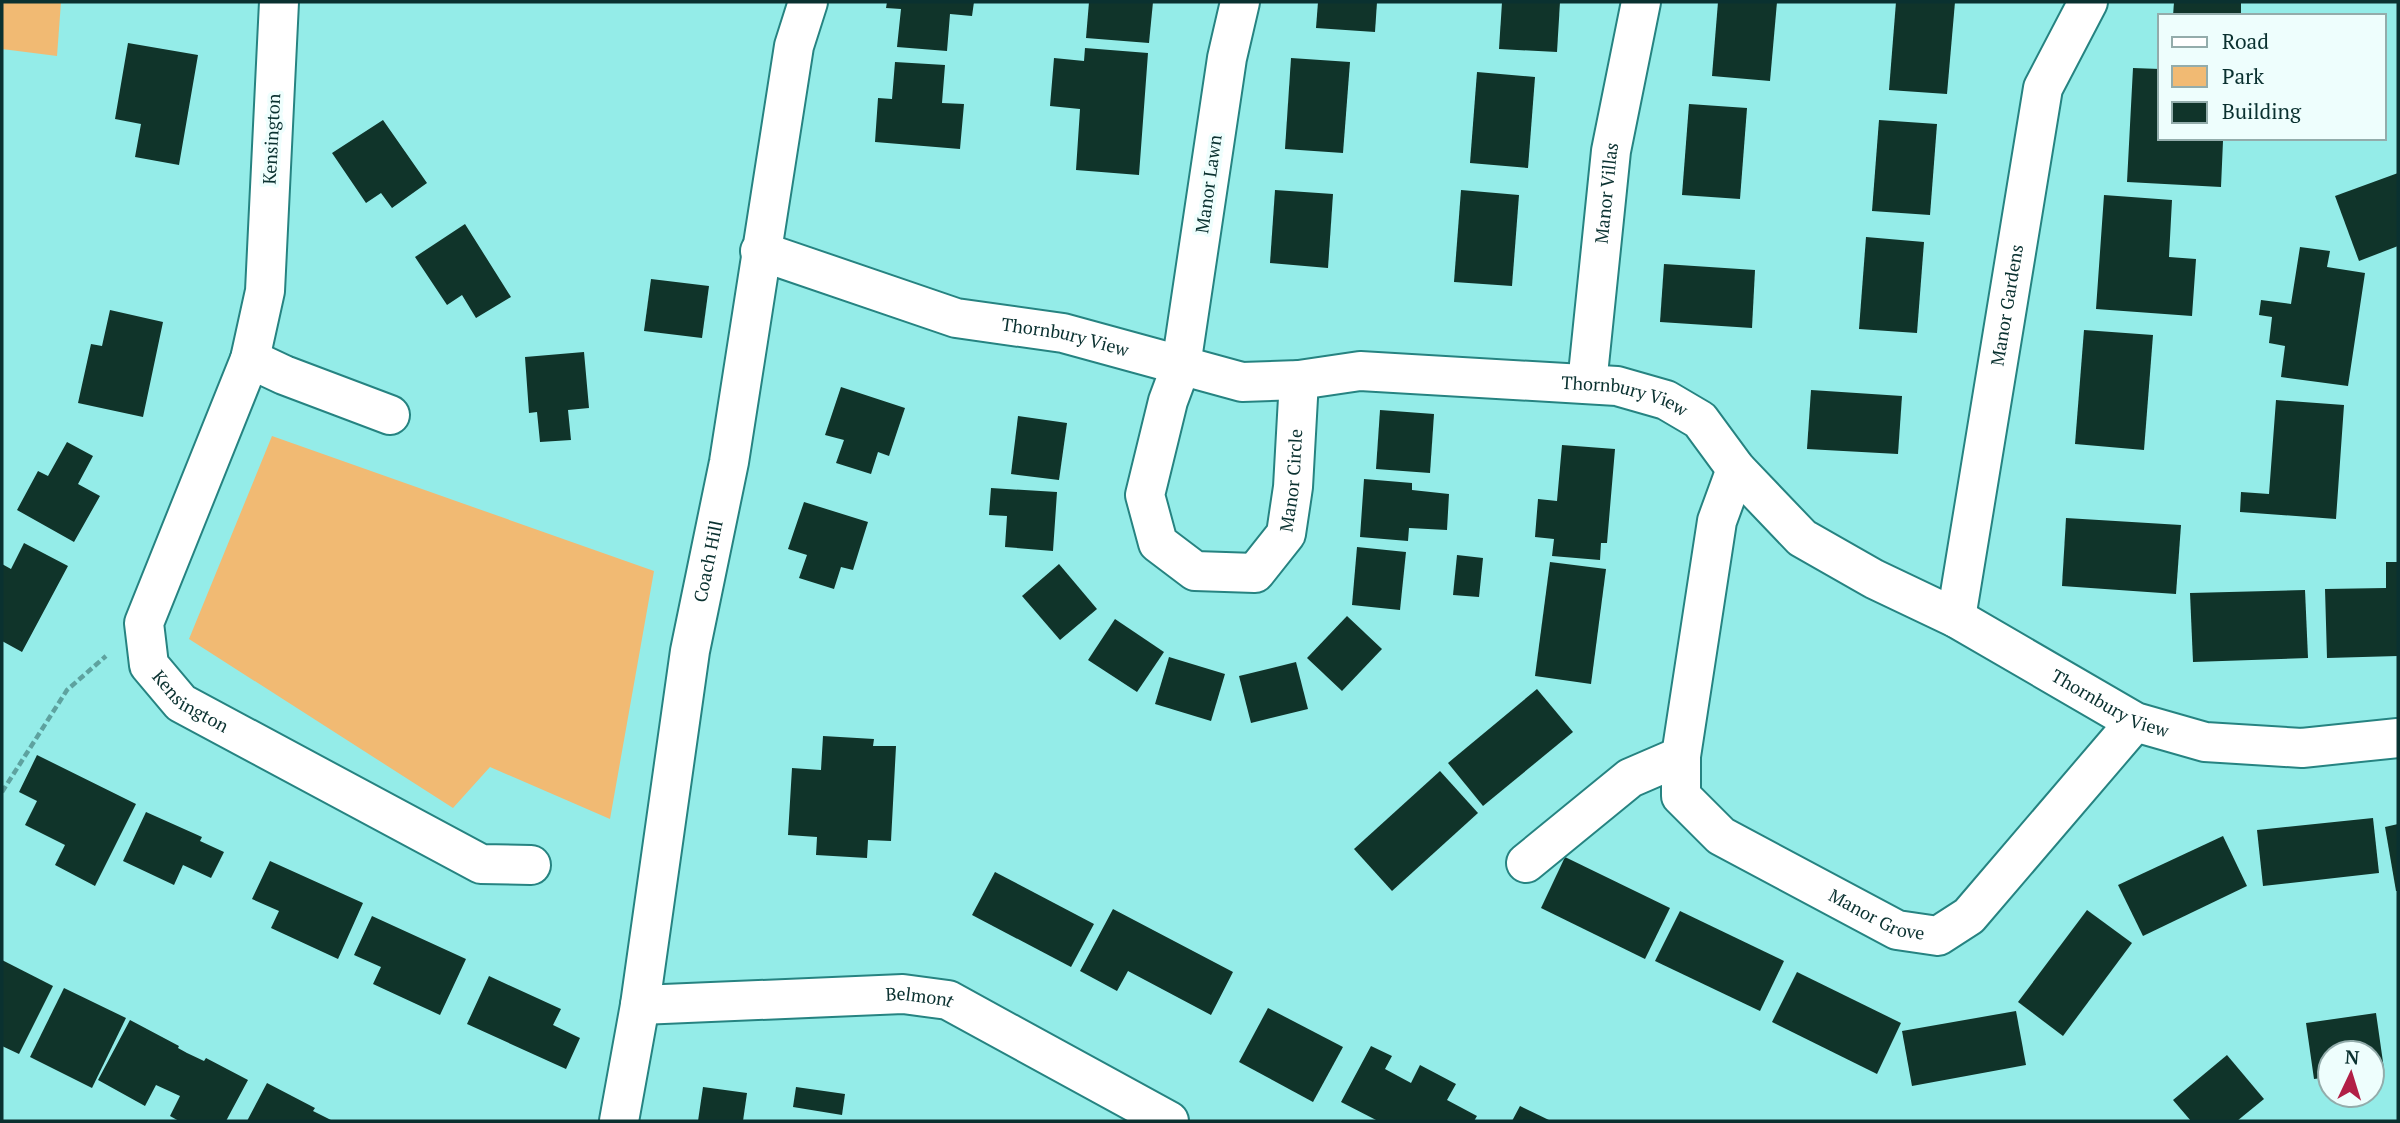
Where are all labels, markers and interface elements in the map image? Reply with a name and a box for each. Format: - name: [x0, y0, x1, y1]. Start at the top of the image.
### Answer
- legend: [2158, 14, 2386, 140]
- text: Road: [2222, 27, 2269, 55]
- text: Park: [2222, 62, 2264, 90]
- street label: Kensington: [257, 92, 285, 185]
- text: Building: [2222, 97, 2302, 125]
- street label: Manor Lawn: [1189, 133, 1227, 235]
- street label: Manor Villas: [1589, 140, 1623, 245]
- street label: Manor Gardens: [1985, 243, 2028, 367]
- street label: Thornbury View: [1000, 312, 1132, 362]
- street label: Thornbury View: [1561, 370, 1693, 422]
- street label: Manor Circle: [1273, 428, 1307, 533]
- street label: Coach Hill: [687, 518, 728, 604]
- street label: Thornbury View: [2047, 663, 2173, 742]
- street label: Kensington: [147, 665, 233, 738]
- street label: Manor Grove: [1825, 883, 1926, 945]
- street label: Belmont: [885, 981, 959, 1012]
- north arrow: [2316, 1039, 2386, 1109]
- text: N: [2344, 1044, 2361, 1070]

